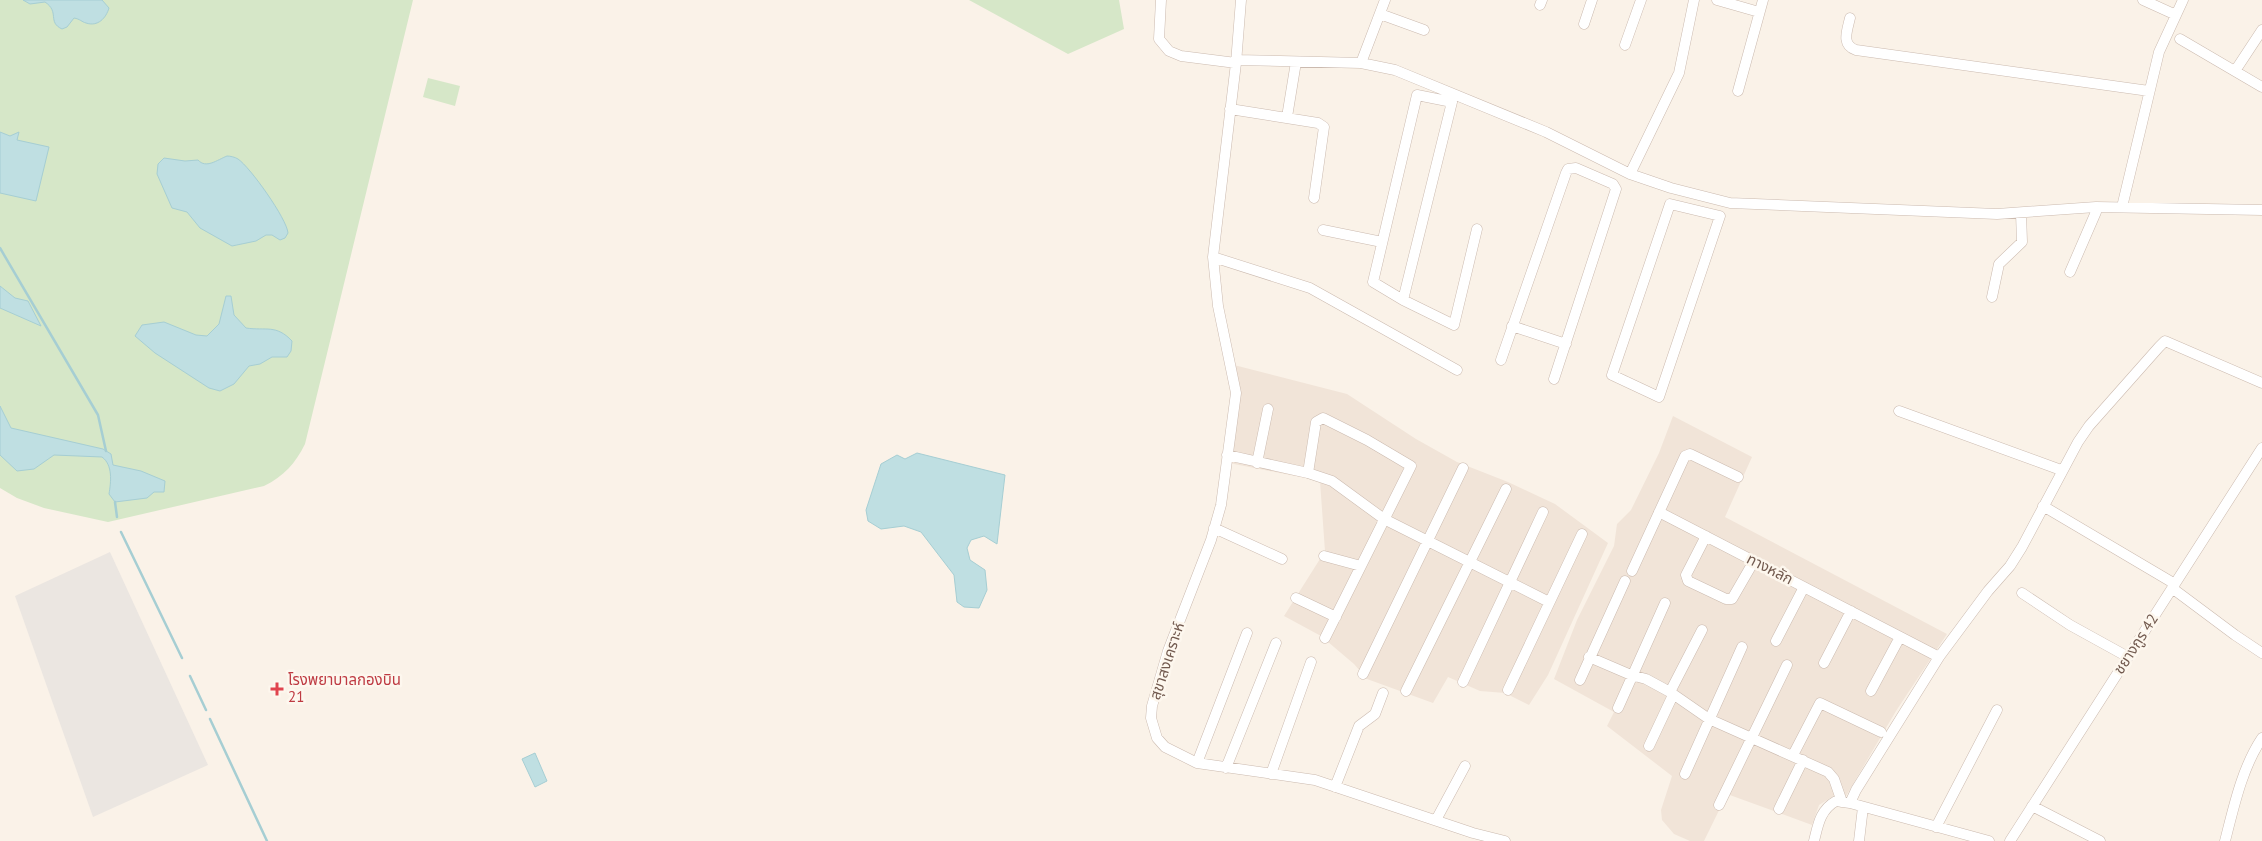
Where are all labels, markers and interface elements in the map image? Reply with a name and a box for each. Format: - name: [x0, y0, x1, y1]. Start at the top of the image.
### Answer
- street label: ทางหลัก: [1744, 549, 1797, 588]
- street label: ชยางกูร 42: [2109, 610, 2162, 677]
- street label: สุขาสงเคราะห์: [1145, 619, 1188, 702]
- place label: โรงพยาบาลกองบิน 21: [288, 670, 401, 706]
- marker: โรงพยาบาลกองบิน 21: [270, 682, 284, 696]

